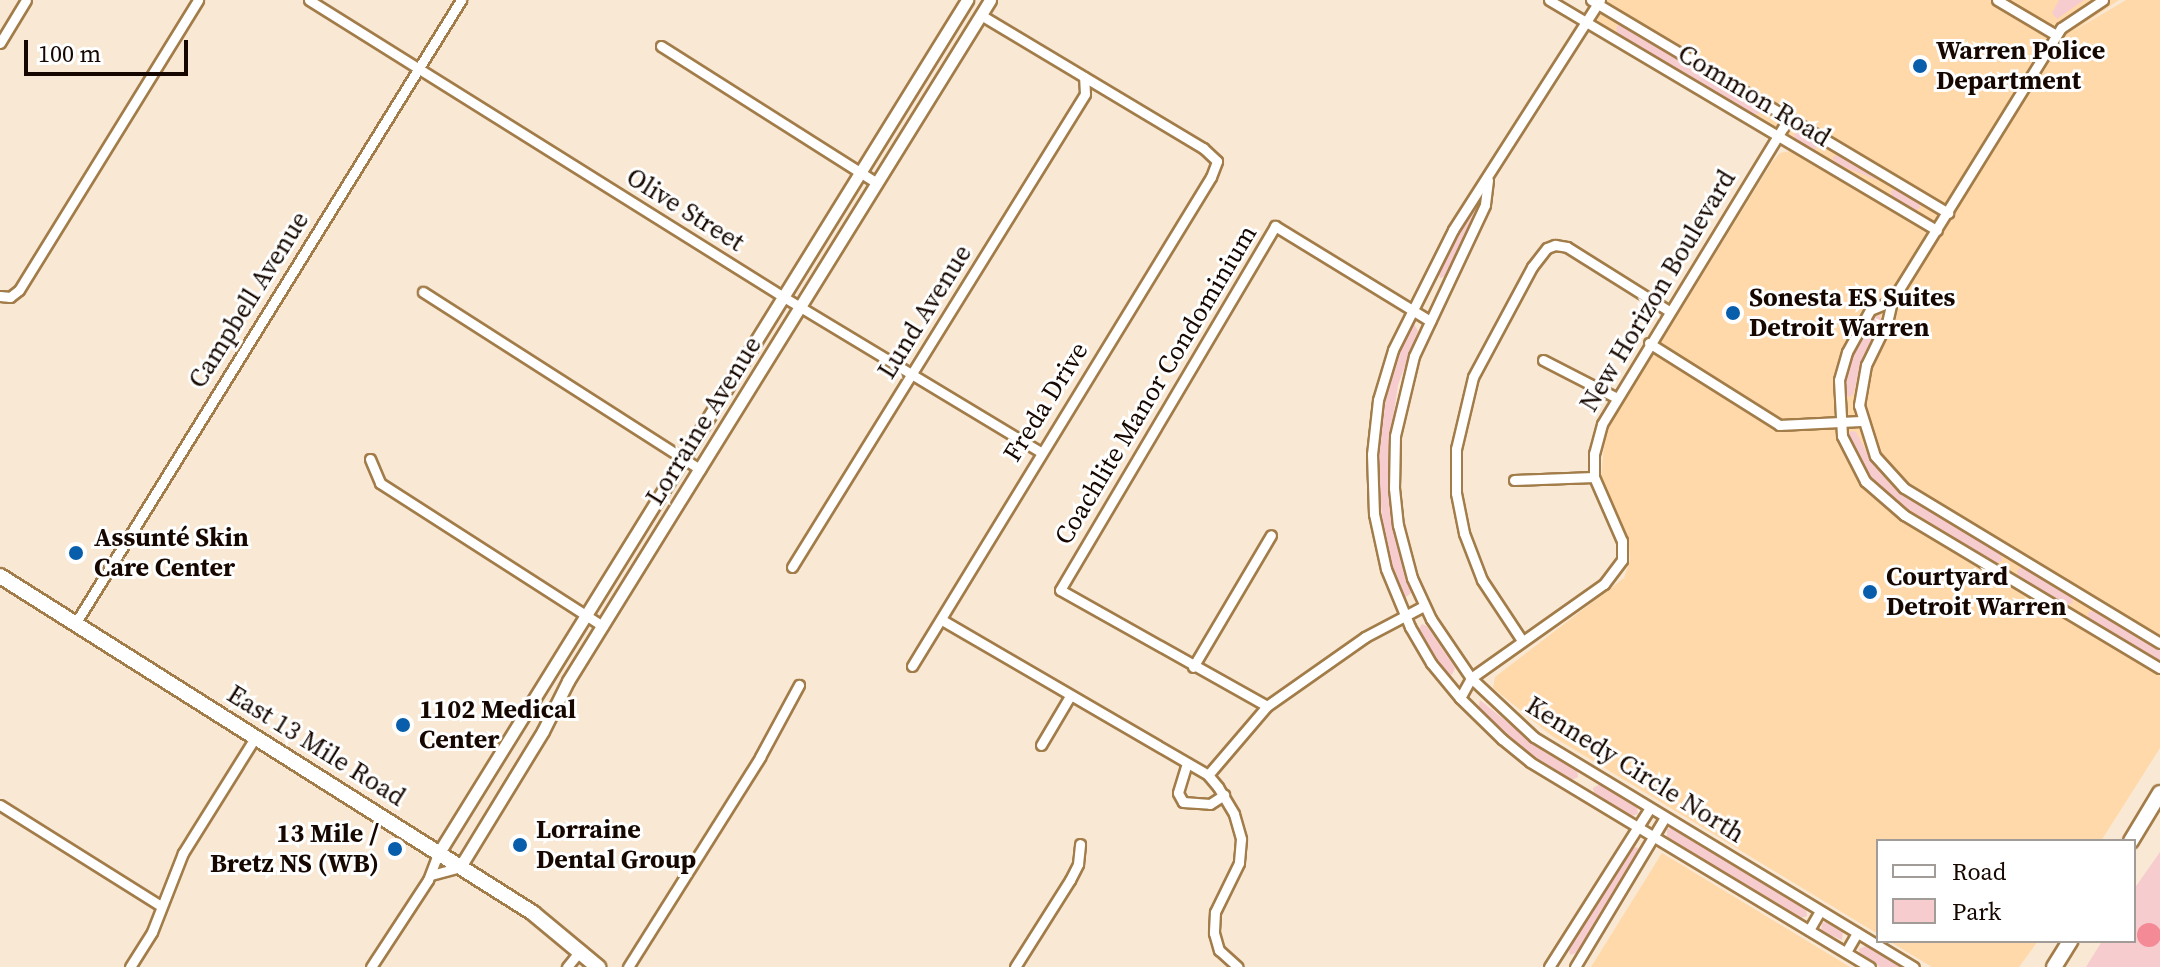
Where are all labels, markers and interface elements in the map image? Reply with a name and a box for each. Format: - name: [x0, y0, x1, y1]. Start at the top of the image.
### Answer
- scale bar: [28, 24, 192, 74]
- place label: Warren Police Department: [1936, 35, 2105, 96]
- text: 100 m: [38, 37, 101, 70]
- street label: Common Road: [1672, 38, 1836, 154]
- marker: Warren Police Department: [1911, 57, 1929, 75]
- street label: Olive Street: [620, 162, 750, 258]
- street label: New Horizon Boulevard: [1573, 165, 1743, 417]
- street label: Campbell Avenue: [182, 206, 316, 394]
- street label: Coachlite Manor Condominium: [1048, 220, 1264, 550]
- street label: Lund Avenue: [872, 239, 978, 385]
- place label: Sonesta ES Suites Detroit Warren: [1749, 282, 1955, 344]
- marker: Sonesta ES Suites Detroit Warren: [1724, 304, 1742, 322]
- street label: Lorraine Avenue: [640, 331, 768, 511]
- street label: Freda Drive: [997, 337, 1095, 467]
- place label: Assunté Skin Care Center: [94, 522, 249, 584]
- marker: Assunté Skin Care Center: [65, 542, 87, 564]
- place label: Courtyard Detroit Warren: [1886, 561, 2067, 622]
- marker: Courtyard Detroit Warren: [1861, 583, 1879, 601]
- street label: East 13 Mile Road: [221, 679, 411, 813]
- street label: Kennedy Circle North: [1520, 690, 1750, 850]
- place label: 1102 Medical Center: [419, 694, 576, 756]
- marker: 1102 Medical Center: [394, 716, 412, 734]
- place label: Lorraine Dental Group: [536, 814, 696, 876]
- place label: 13 Mile / Bretz NS (WB): [210, 818, 379, 880]
- marker: Lorraine Dental Group: [511, 836, 529, 854]
- legend: [1876, 839, 2136, 943]
- marker: 13 Mile / Bretz NS (WB): [386, 840, 404, 858]
- text: Road: [1952, 855, 2006, 888]
- text: Park: [1952, 895, 2001, 928]

